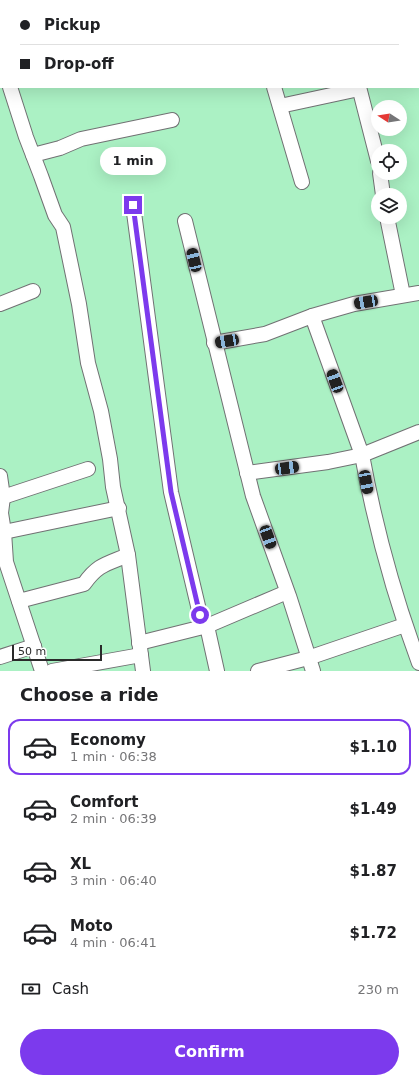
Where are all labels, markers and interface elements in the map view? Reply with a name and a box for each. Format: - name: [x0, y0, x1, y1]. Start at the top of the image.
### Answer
- text: Pickup: [44, 16, 100, 34]
- text: Drop-off: [44, 55, 114, 73]
- north arrow: [371, 100, 407, 136]
- map controls: [371, 100, 407, 224]
- button: locate: [371, 144, 407, 180]
- callout: 1 min: [100, 147, 166, 175]
- text: 1 min: [113, 153, 153, 168]
- button: layers: [371, 188, 407, 224]
- route end: [124, 196, 142, 214]
- car: [185, 247, 203, 273]
- car: [353, 294, 379, 310]
- car: [214, 333, 240, 349]
- car: [325, 368, 345, 394]
- car: [274, 460, 300, 476]
- car: [358, 469, 374, 495]
- car: [258, 524, 278, 550]
- route start: [191, 606, 209, 624]
- scale bar: [12, 643, 102, 662]
- text: 50 m: [18, 645, 46, 658]
- text: Choose a ride: [20, 684, 159, 705]
- icon: car: [22, 729, 58, 765]
- text: Economy: [70, 731, 146, 749]
- text: $1.10: [350, 738, 397, 756]
- text: 1 min · 06:38: [70, 749, 157, 764]
- icon: car: [22, 791, 58, 827]
- text: Comfort: [70, 793, 138, 811]
- text: $1.49: [350, 800, 397, 818]
- text: 2 min · 06:39: [70, 811, 157, 826]
- icon: car: [22, 853, 58, 889]
- text: XL: [70, 855, 91, 873]
- text: $1.87: [350, 862, 397, 880]
- text: 3 min · 06:40: [70, 873, 157, 888]
- icon: car: [22, 915, 58, 951]
- text: Moto: [70, 917, 113, 935]
- text: $1.72: [350, 924, 397, 942]
- text: 4 min · 06:41: [70, 935, 157, 950]
- icon: cash: [20, 978, 42, 1000]
- text: Cash: [52, 980, 89, 998]
- text: 230 m: [357, 982, 399, 997]
- button: Confirm: [20, 1029, 399, 1075]

